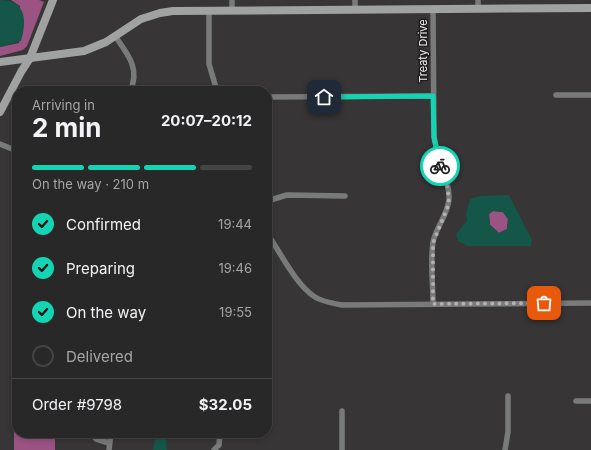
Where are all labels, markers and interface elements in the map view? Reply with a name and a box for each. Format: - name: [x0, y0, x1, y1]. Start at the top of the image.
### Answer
- street label: Treaty Drive: [416, 19, 430, 83]
- pin: [307, 80, 341, 114]
- icon: home: [313, 86, 335, 108]
- text: Arriving in: [32, 97, 95, 113]
- text: 20:07–20:12: [161, 111, 252, 130]
- text: 2 min: [32, 112, 102, 143]
- courier: [420, 146, 460, 186]
- icon: bike: [429, 155, 451, 177]
- text: On the way · 210 m: [32, 176, 149, 192]
- icon: check: [32, 213, 54, 235]
- text: Confirmed: [66, 215, 141, 234]
- text: 19:44: [218, 216, 252, 232]
- icon: check: [32, 257, 54, 279]
- text: Preparing: [66, 259, 135, 278]
- text: 19:46: [218, 260, 252, 276]
- pin: [527, 286, 561, 320]
- icon: bag: [533, 292, 555, 314]
- icon: check: [32, 301, 54, 323]
- text: On the way: [66, 303, 146, 322]
- text: 19:55: [219, 304, 252, 320]
- text: Delivered: [66, 347, 133, 366]
- text: Order #9798: [32, 395, 122, 414]
- text: $32.05: [199, 395, 252, 414]

